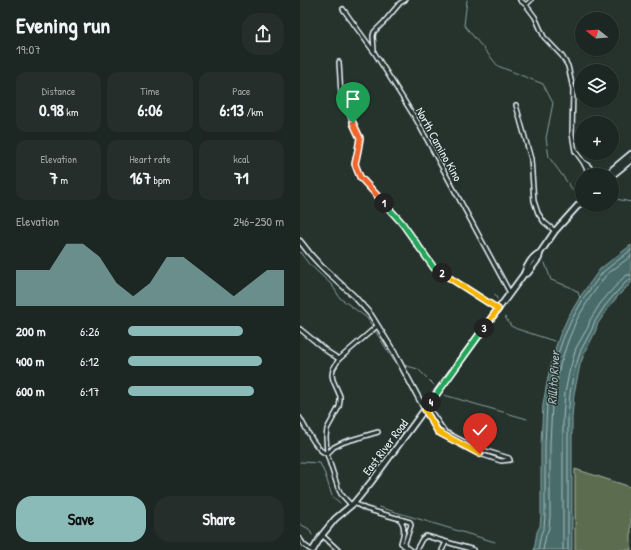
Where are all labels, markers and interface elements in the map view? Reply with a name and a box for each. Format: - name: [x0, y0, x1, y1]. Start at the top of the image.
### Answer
- text: Evening run: [16, 10, 110, 40]
- north arrow: [575, 12, 619, 56]
- map controls: [575, 12, 619, 212]
- button: share: [242, 13, 284, 55]
- text: 19:07: [16, 40, 41, 58]
- button: layers: [575, 64, 619, 108]
- pin: [336, 82, 370, 123]
- text: Distance: [42, 84, 75, 98]
- text: Time: [140, 84, 160, 98]
- text: Pace: [232, 84, 250, 98]
- icon: arrive: [342, 88, 364, 110]
- text: 0.98: [39, 98, 64, 121]
- text: 6:06: [137, 98, 163, 121]
- text: 6:13: [219, 98, 244, 121]
- street label: North Camino Kino: [412, 104, 466, 184]
- text: km: [64, 105, 78, 119]
- text: /km: [244, 105, 263, 119]
- button: +: [575, 116, 619, 160]
- text: Elevation: [40, 152, 77, 166]
- text: Heart rate: [129, 152, 171, 166]
- text: kcal: [233, 152, 249, 166]
- text: 7: [49, 166, 58, 189]
- text: 167: [130, 166, 151, 189]
- text: 71: [234, 166, 249, 189]
- button: −: [575, 168, 619, 212]
- text: m: [58, 173, 68, 187]
- text: bpm: [151, 173, 170, 187]
- pin: 1: [374, 193, 394, 213]
- text: 1: [382, 196, 386, 210]
- text: Elevation: [16, 212, 59, 230]
- text: 246–250 m: [233, 212, 284, 230]
- pin: 2: [432, 263, 452, 283]
- text: 2: [439, 266, 445, 280]
- pin: 3: [474, 318, 494, 338]
- text: 3: [482, 321, 486, 335]
- text: 200 m: [16, 322, 46, 340]
- text: 6:26: [80, 322, 99, 340]
- water label: Rillito River: [543, 348, 564, 406]
- text: 400 m: [16, 352, 44, 370]
- text: 6:12: [80, 352, 99, 370]
- text: 600 m: [16, 382, 45, 400]
- text: 6:17: [80, 382, 99, 400]
- pin: 4: [421, 392, 441, 412]
- text: 4: [429, 395, 433, 409]
- pin: [463, 413, 497, 454]
- street label: East River Road: [358, 415, 412, 479]
- icon: check: [469, 419, 491, 441]
- button: Save: [16, 496, 146, 542]
- button: Share: [154, 496, 284, 542]

